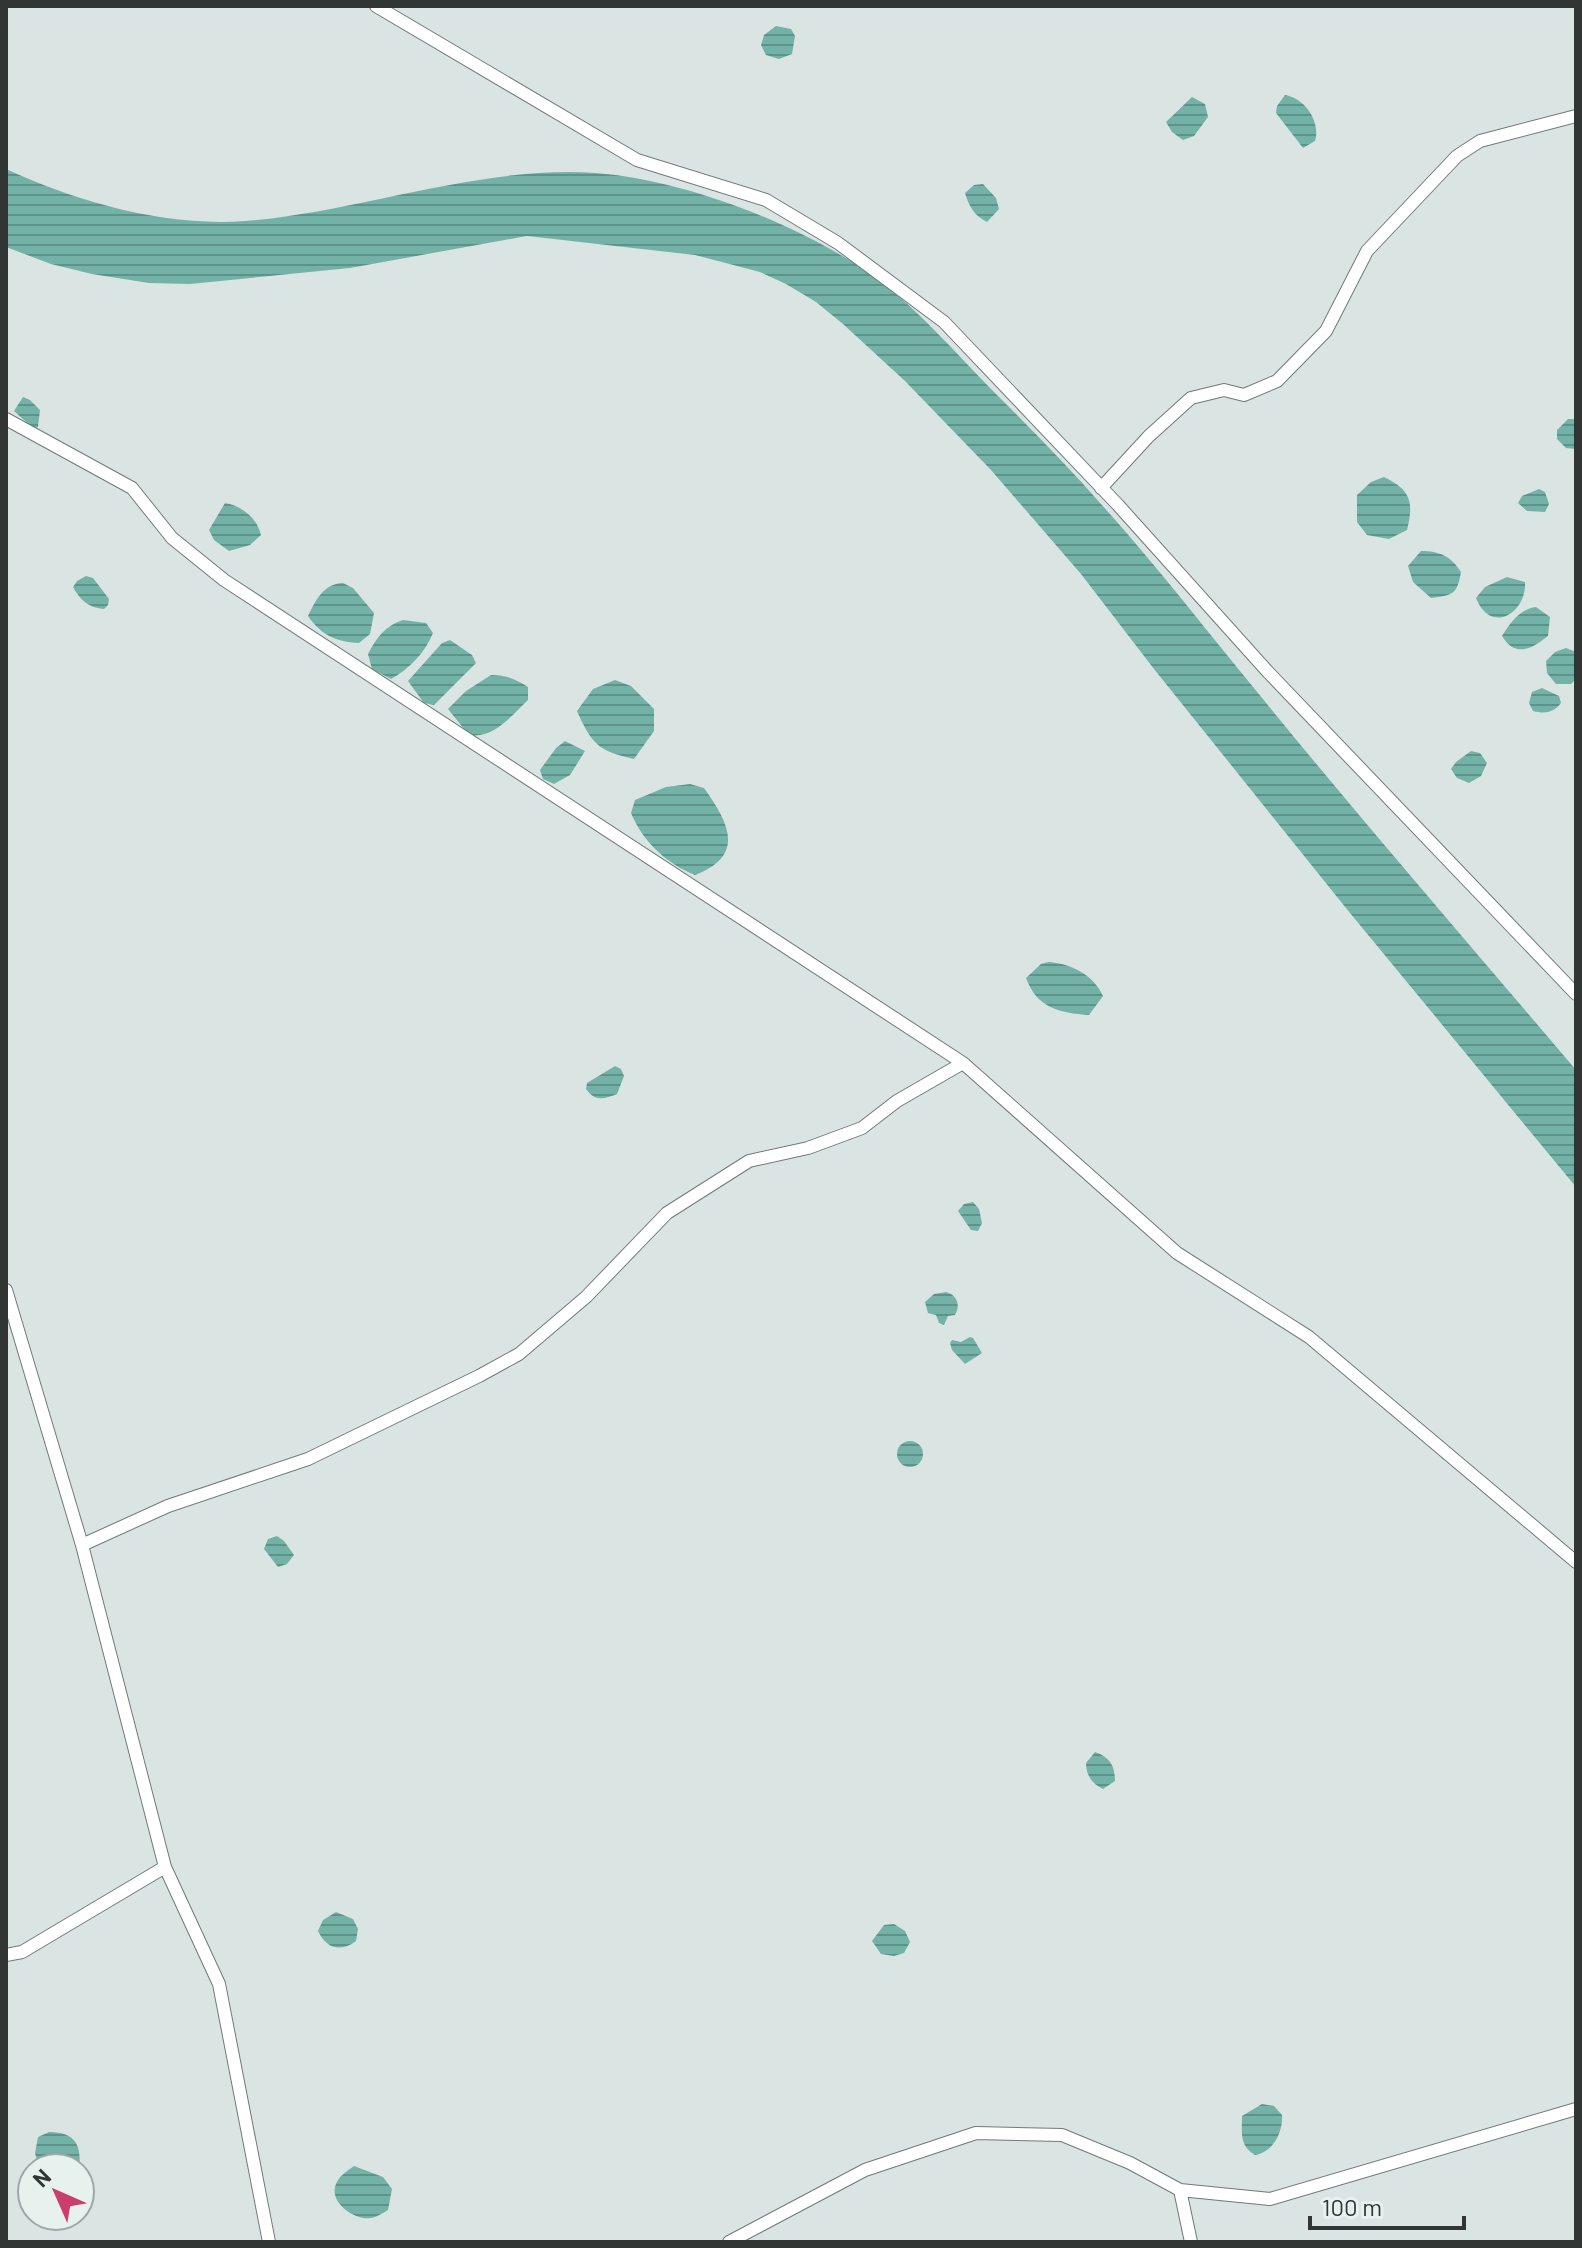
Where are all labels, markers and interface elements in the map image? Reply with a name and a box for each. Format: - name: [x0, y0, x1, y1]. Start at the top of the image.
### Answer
- north arrow: [16, 2152, 96, 2232]
- text: N: [27, 2163, 56, 2192]
- scale bar: [1310, 2180, 1464, 2230]
- text: 100 m: [1322, 2192, 1382, 2221]

